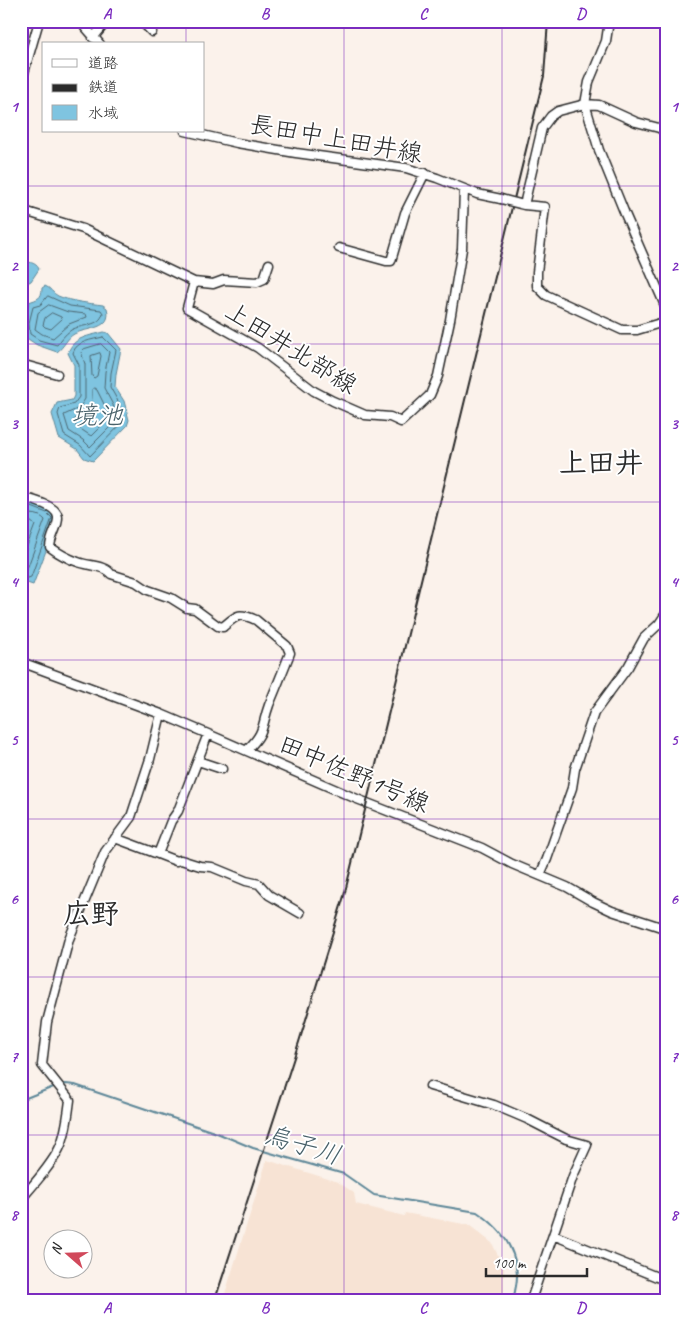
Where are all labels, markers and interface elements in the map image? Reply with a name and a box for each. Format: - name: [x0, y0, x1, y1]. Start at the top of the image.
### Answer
- text: A: [103, 4, 113, 24]
- text: B: [261, 4, 271, 24]
- text: C: [419, 4, 429, 24]
- text: D: [576, 4, 587, 24]
- legend: [42, 42, 205, 132]
- text: 道路: [88, 54, 118, 73]
- text: 鉄道: [88, 78, 118, 97]
- text: 1: [10, 97, 19, 117]
- text: 1: [670, 97, 679, 117]
- text: 水域: [88, 104, 118, 123]
- street label: 長田中上田井線: [247, 108, 425, 170]
- text: 2: [10, 256, 19, 276]
- text: 2: [670, 256, 679, 276]
- street label: 上田井北部線: [219, 295, 363, 401]
- water label: 境池: [71, 399, 124, 432]
- text: 3: [10, 414, 19, 434]
- text: 3: [670, 414, 679, 434]
- district label: 上田井: [559, 445, 643, 480]
- text: 4: [10, 572, 19, 592]
- text: 4: [670, 572, 679, 592]
- street label: 田中佐野1号線: [274, 728, 434, 820]
- text: 5: [11, 730, 20, 750]
- text: 5: [671, 730, 680, 750]
- text: 6: [10, 889, 19, 909]
- text: 6: [670, 889, 679, 909]
- district label: 広野: [63, 896, 119, 931]
- text: 7: [10, 1047, 19, 1067]
- text: 7: [670, 1047, 679, 1067]
- water label: 烏子川: [261, 1118, 345, 1172]
- text: 8: [10, 1205, 19, 1225]
- text: 8: [670, 1205, 679, 1225]
- north arrow: [42, 1228, 92, 1278]
- text: N: [47, 1241, 67, 1257]
- scale bar: [486, 1246, 587, 1278]
- text: 100 m: [493, 1254, 527, 1273]
- text: A: [103, 1298, 113, 1318]
- text: B: [261, 1298, 271, 1318]
- text: C: [419, 1298, 429, 1318]
- text: D: [576, 1298, 587, 1318]

